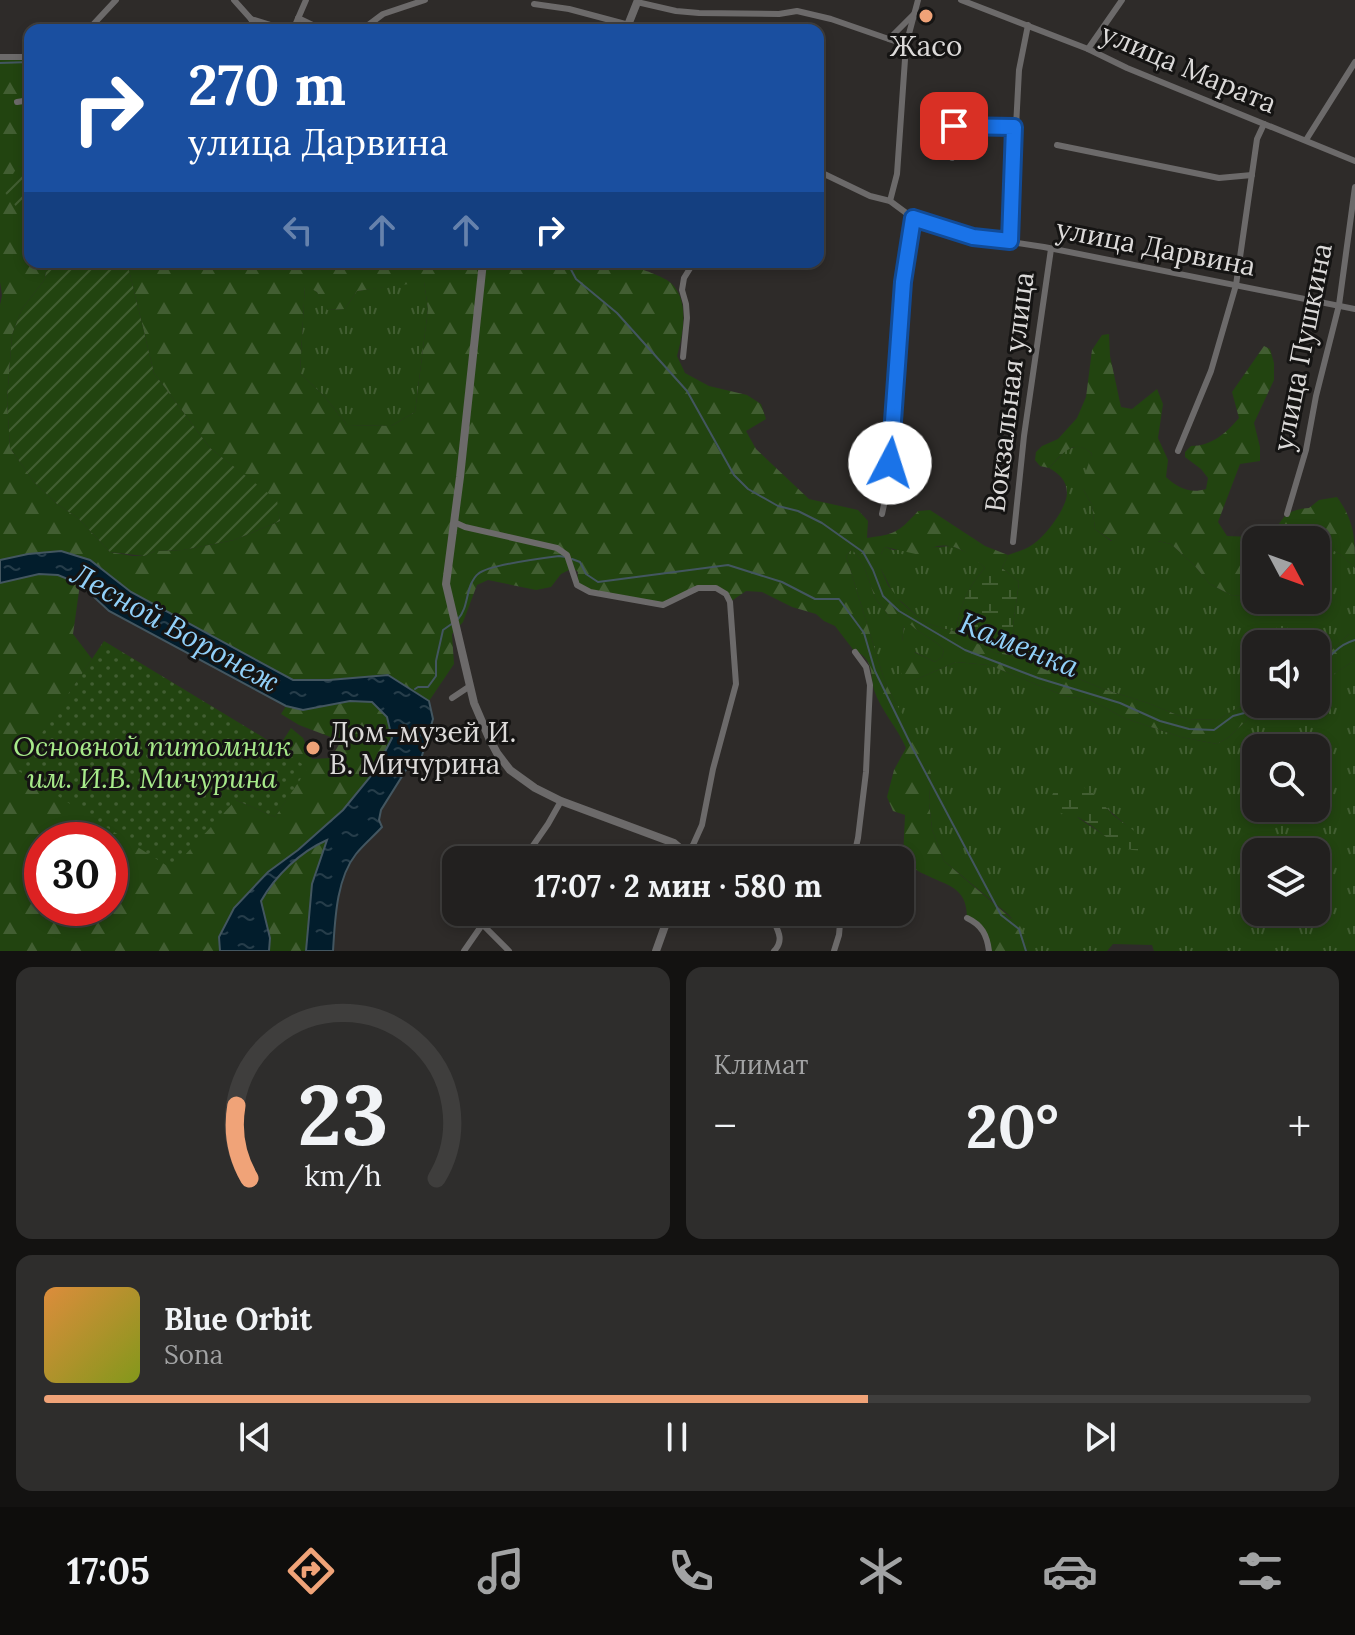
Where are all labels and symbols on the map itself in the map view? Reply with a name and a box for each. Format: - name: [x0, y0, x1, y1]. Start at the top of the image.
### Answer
- marker: Жасо: [917, 7, 935, 25]
- street label: улица Марата: [1096, 15, 1282, 121]
- place label: Жасо: [890, 28, 962, 64]
- pin: [920, 92, 988, 160]
- street label: улица Дарвина: [1053, 210, 1259, 284]
- street label: улица Пушкина: [1264, 240, 1340, 454]
- street label: Вокзальная улица: [976, 270, 1042, 514]
- position arrow: [848, 421, 932, 505]
- north arrow: [1242, 526, 1330, 614]
- water label: Лесной Воронеж: [64, 554, 287, 700]
- water label: Каменка: [954, 603, 1085, 685]
- place label: Дом-музей И. В. Мичурина: [329, 714, 517, 782]
- park label: Основной питомник им. И.В. Мичурина: [13, 728, 291, 796]
- marker: Дом-музей И. В. Мичурина: [304, 739, 322, 757]
- speed limit sign: 30: [24, 822, 128, 926]

